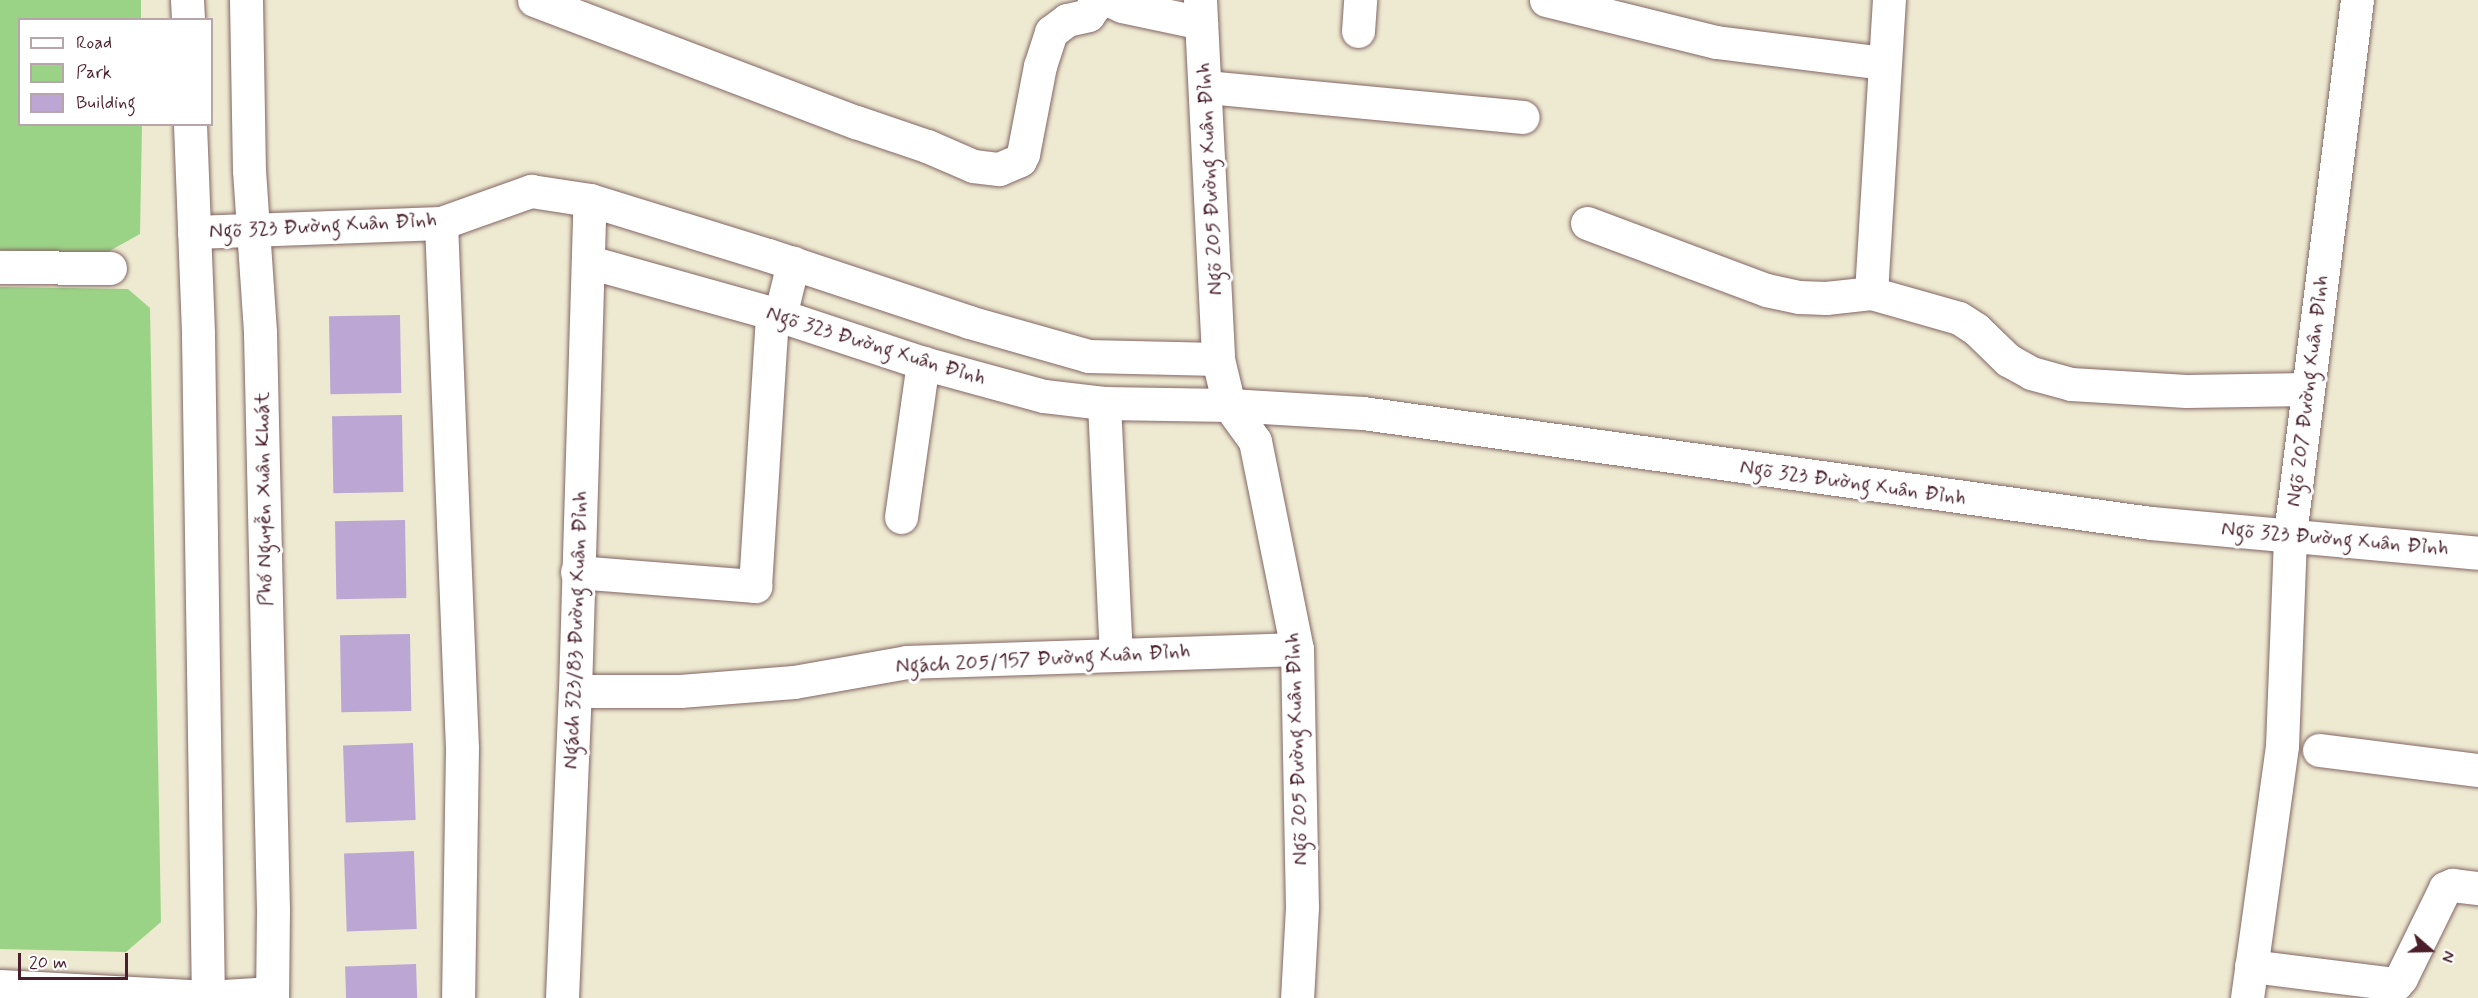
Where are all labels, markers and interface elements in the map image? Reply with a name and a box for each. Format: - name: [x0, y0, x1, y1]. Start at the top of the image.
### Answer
- legend: [18, 18, 213, 126]
- text: Road: [76, 31, 112, 55]
- text: Park: [76, 61, 112, 85]
- street label: Ngõ 205 Đường Xuân Đỉnh: [1191, 62, 1229, 296]
- text: Building: [76, 91, 136, 115]
- street label: Ngõ 323 Đường Xuân Đỉnh: [208, 207, 438, 245]
- street label: Ngõ 207 Đường Xuân Đỉnh: [2281, 274, 2335, 508]
- street label: Ngõ 323 Đường Xuân Đỉnh: [763, 301, 989, 391]
- street label: Phố Nguyễn Xuân Khoát: [250, 393, 278, 605]
- street label: Ngõ 323 Đường Xuân Đỉnh: [1738, 455, 1968, 511]
- street label: Ngách 323/83 Đường Xuân Đỉnh: [559, 490, 593, 770]
- street label: Ngõ 323 Đường Xuân Đỉnh: [2220, 516, 2450, 562]
- street label: Ngõ 205 Đường Xuân Đỉnh: [1280, 632, 1314, 866]
- street label: Ngách 205/157 Đường Xuân Đỉnh: [895, 639, 1191, 679]
- north arrow: [2400, 920, 2460, 980]
- scale bar: [21, 941, 130, 979]
- text: N: [2436, 948, 2459, 965]
- text: 20 m: [29, 951, 67, 975]

